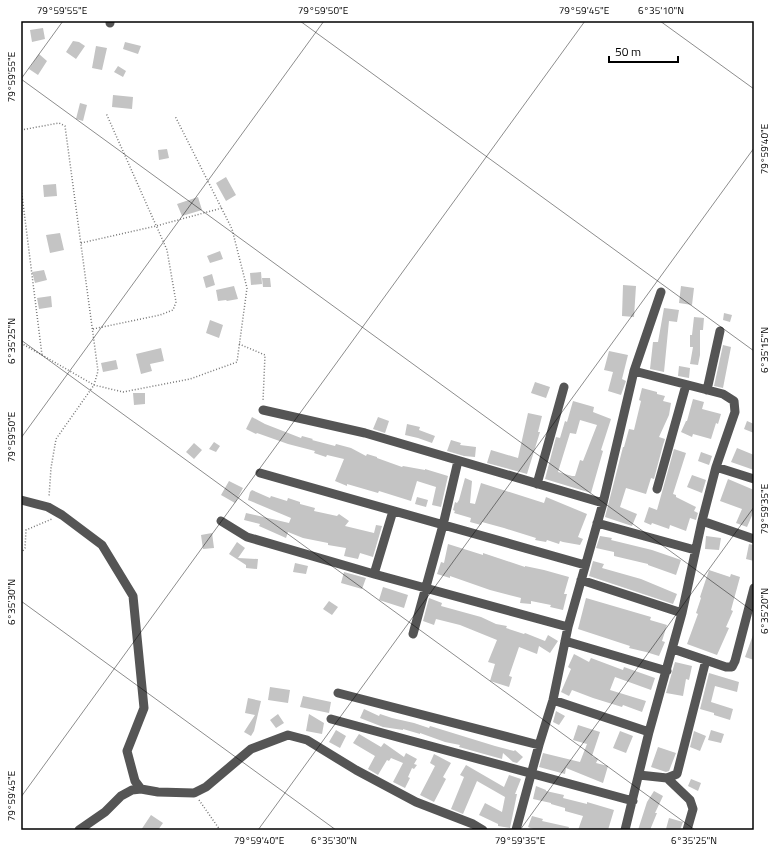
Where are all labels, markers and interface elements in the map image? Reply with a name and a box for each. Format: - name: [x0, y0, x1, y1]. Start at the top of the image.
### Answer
- text: 79°59'55"E: [37, 3, 88, 18]
- text: 79°59'50"E: [298, 3, 349, 18]
- text: 79°59'45"E: [559, 3, 610, 18]
- text: 6°35'10"N: [638, 3, 684, 18]
- scale bar: [609, 38, 678, 64]
- text: 50 m: [615, 42, 641, 61]
- text: 79°59'55"E: [4, 51, 19, 102]
- text: 79°59'40"E: [757, 123, 772, 174]
- text: 6°35'25"N: [4, 318, 19, 364]
- text: 6°35'15"N: [757, 327, 772, 373]
- text: 79°59'50"E: [4, 411, 19, 462]
- text: 79°59'35"E: [757, 483, 772, 534]
- text: 6°35'30"N: [4, 579, 19, 625]
- text: 6°35'20"N: [757, 588, 772, 634]
- text: 79°59'45"E: [4, 770, 19, 821]
- text: 79°59'40"E: [234, 833, 285, 848]
- text: 6°35'30"N: [311, 833, 357, 848]
- text: 79°59'35"E: [495, 833, 546, 848]
- text: 6°35'25"N: [671, 833, 717, 848]

